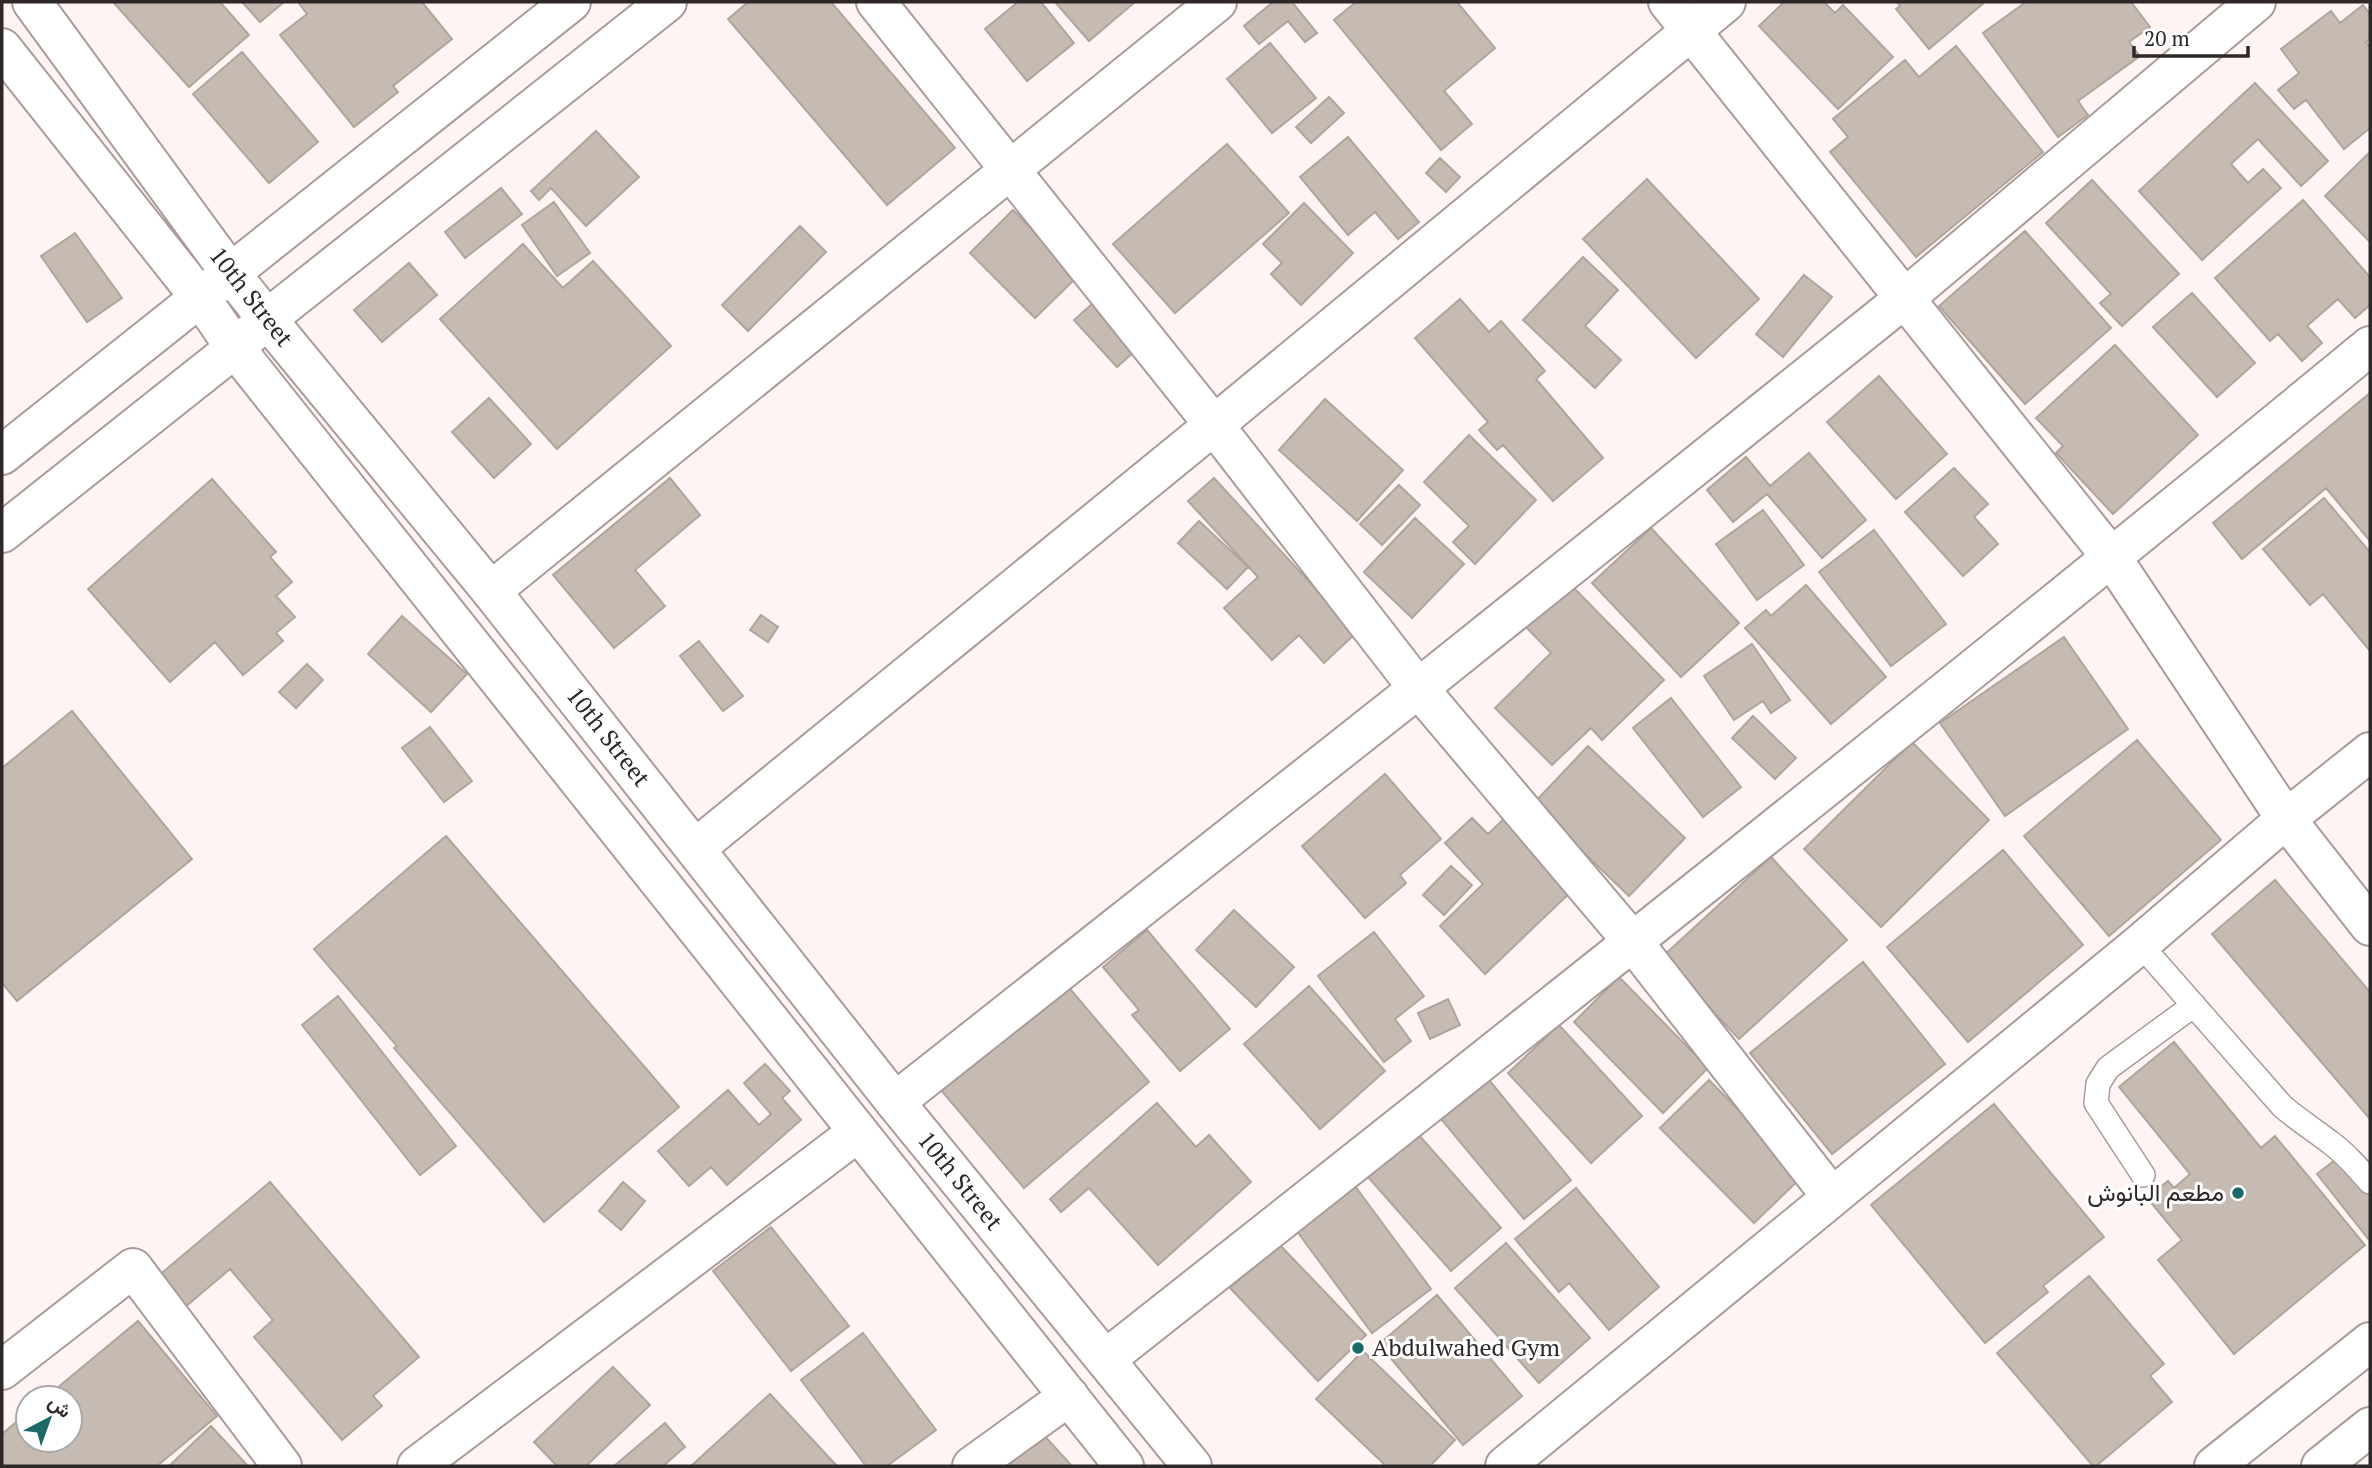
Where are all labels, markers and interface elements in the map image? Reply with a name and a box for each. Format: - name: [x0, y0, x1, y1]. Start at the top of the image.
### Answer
- scale bar: [2134, 14, 2248, 58]
- text: 20 m: [2144, 24, 2190, 52]
- street label: 10th Street: [203, 240, 301, 353]
- street label: 10th Street: [560, 680, 658, 793]
- street label: 10th Street: [911, 1124, 1011, 1237]
- place label: مطعم البانوش: [2087, 1176, 2224, 1209]
- marker: مطعم البانوش: [2230, 1185, 2246, 1201]
- place label: Abdulwahed Gym: [1372, 1331, 1560, 1363]
- marker: Abdulwahed Gym: [1350, 1340, 1366, 1356]
- north arrow: [14, 1384, 84, 1454]
- text: ش: [44, 1389, 77, 1423]

